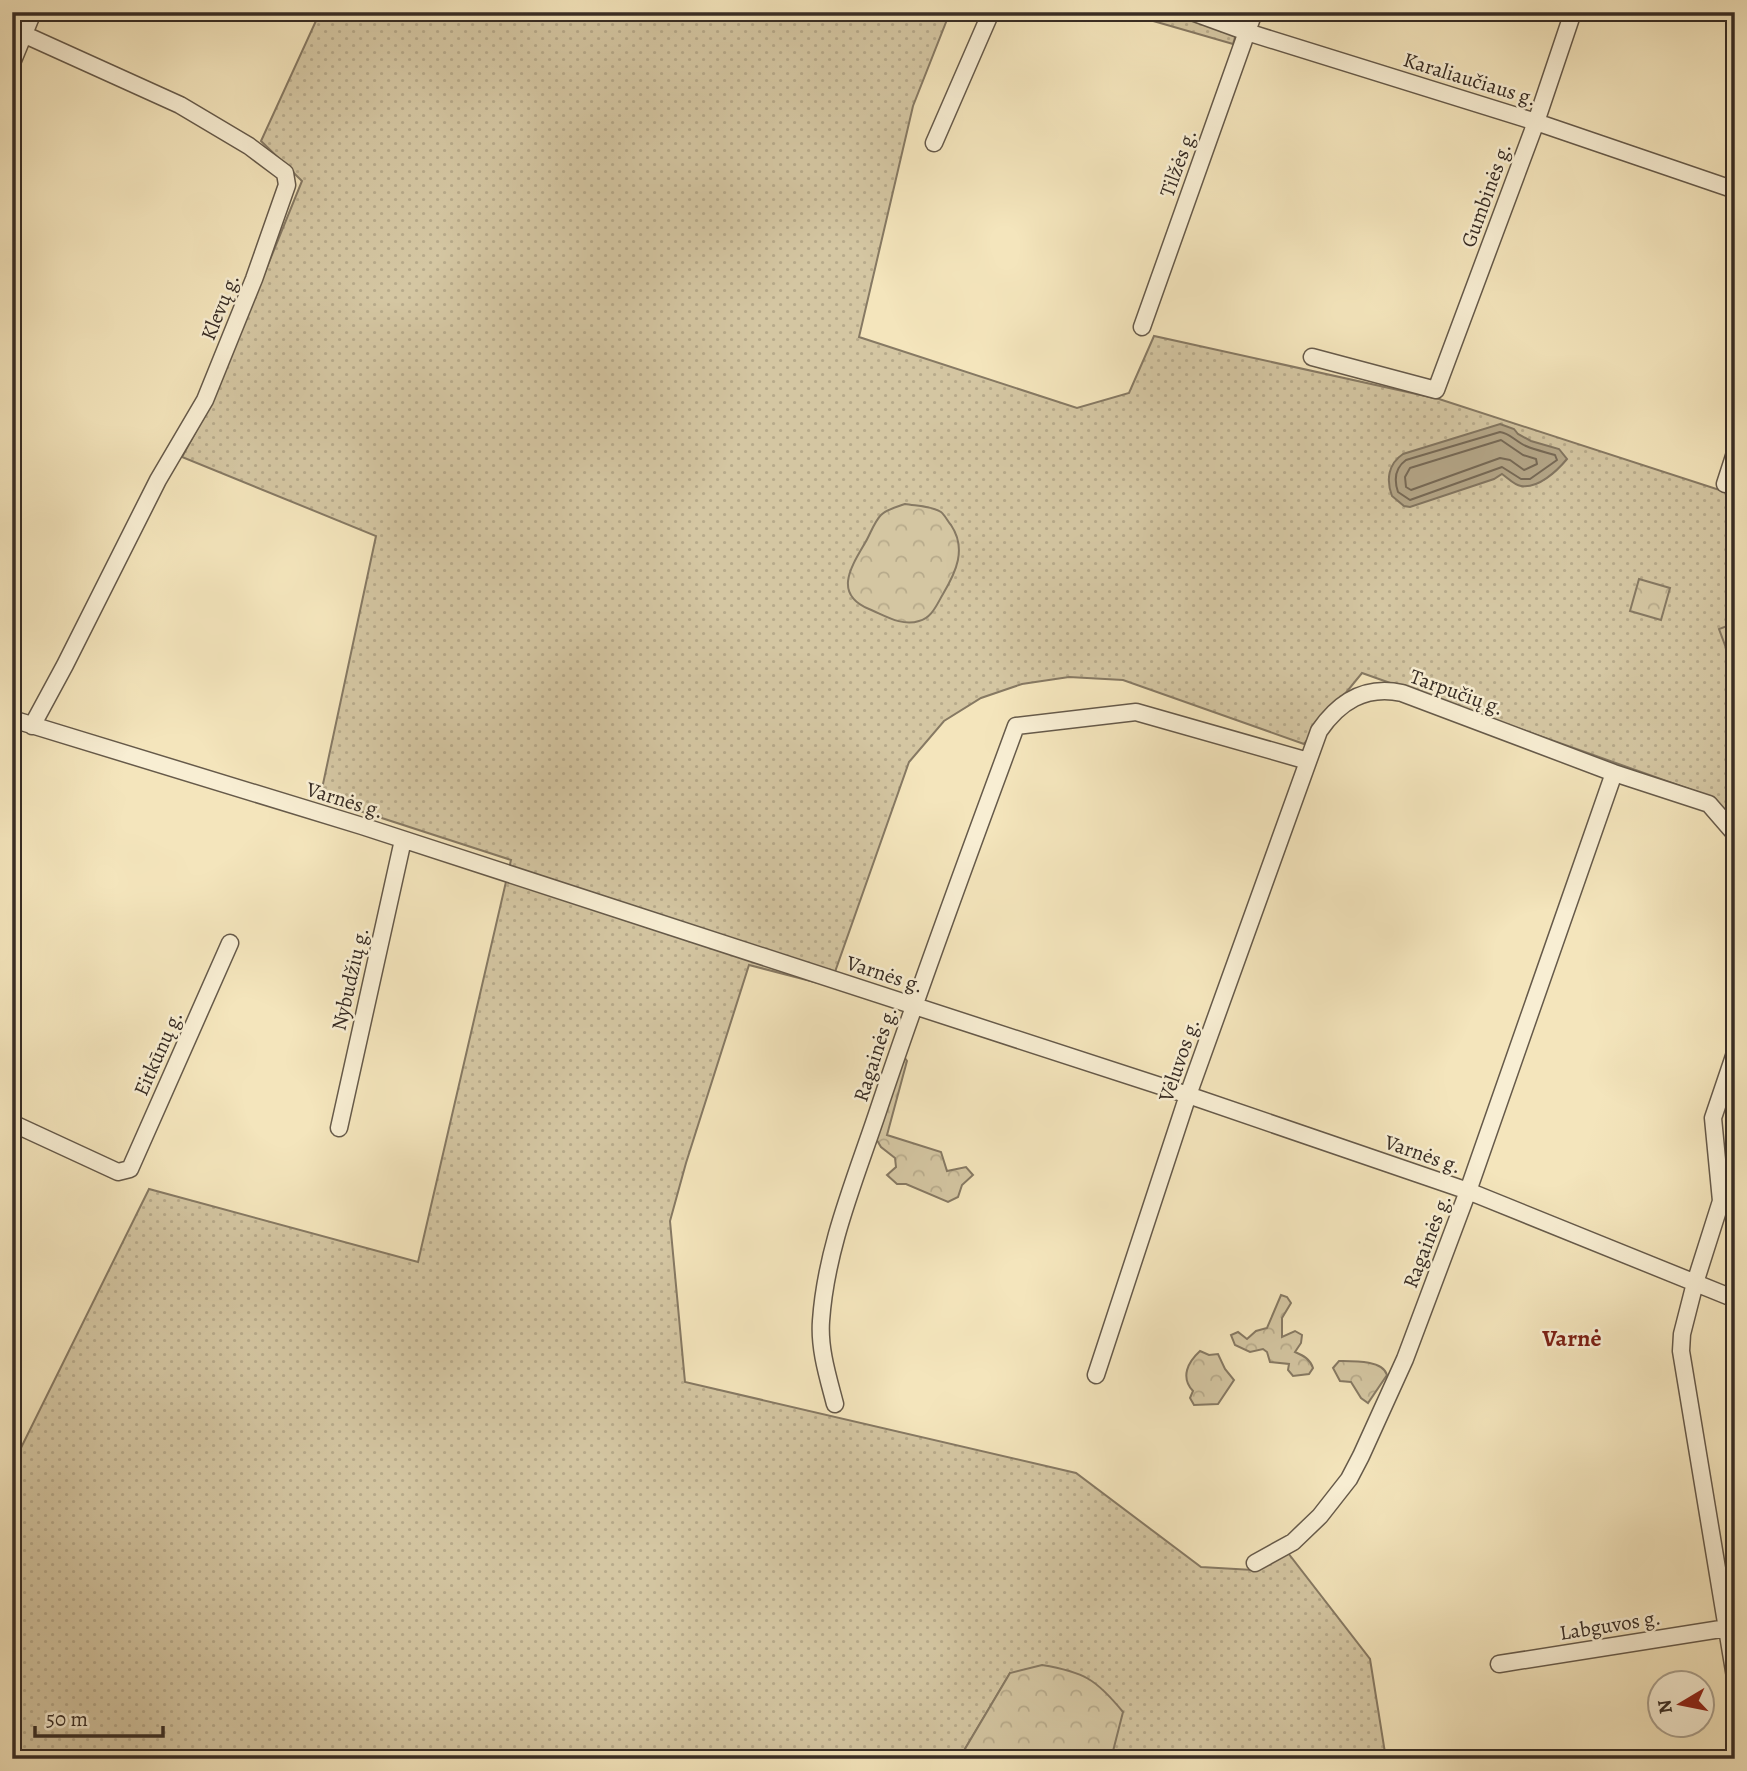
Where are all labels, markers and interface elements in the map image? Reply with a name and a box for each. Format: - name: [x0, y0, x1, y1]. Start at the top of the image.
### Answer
- street label: Karaliaučiaus g.: [1400, 45, 1540, 113]
- street label: Tilžės g.: [1153, 125, 1203, 201]
- street label: Gumbinės g.: [1454, 139, 1518, 251]
- street label: Klevų g.: [194, 270, 246, 344]
- street label: Tarpučių g.: [1406, 662, 1508, 722]
- street label: Varnės g.: [302, 775, 387, 825]
- street label: Nybudžių g.: [325, 925, 375, 1033]
- street label: Varnės g.: [842, 948, 927, 1000]
- street label: Ragainės g.: [846, 1003, 904, 1105]
- street label: Eitkūnų g.: [127, 1006, 189, 1100]
- street label: Vėluvos g.: [1151, 1015, 1206, 1106]
- street label: Varnės g.: [1380, 1128, 1465, 1180]
- street label: Ragainės g.: [1396, 1190, 1458, 1292]
- district label: Varnė: [1541, 1322, 1602, 1354]
- street label: Labguvos g.: [1557, 1603, 1663, 1647]
- north arrow: [1646, 1670, 1716, 1740]
- scale bar: [35, 1694, 163, 1738]
- text: N: [1651, 1698, 1679, 1716]
- text: 50 m: [46, 1705, 88, 1733]

